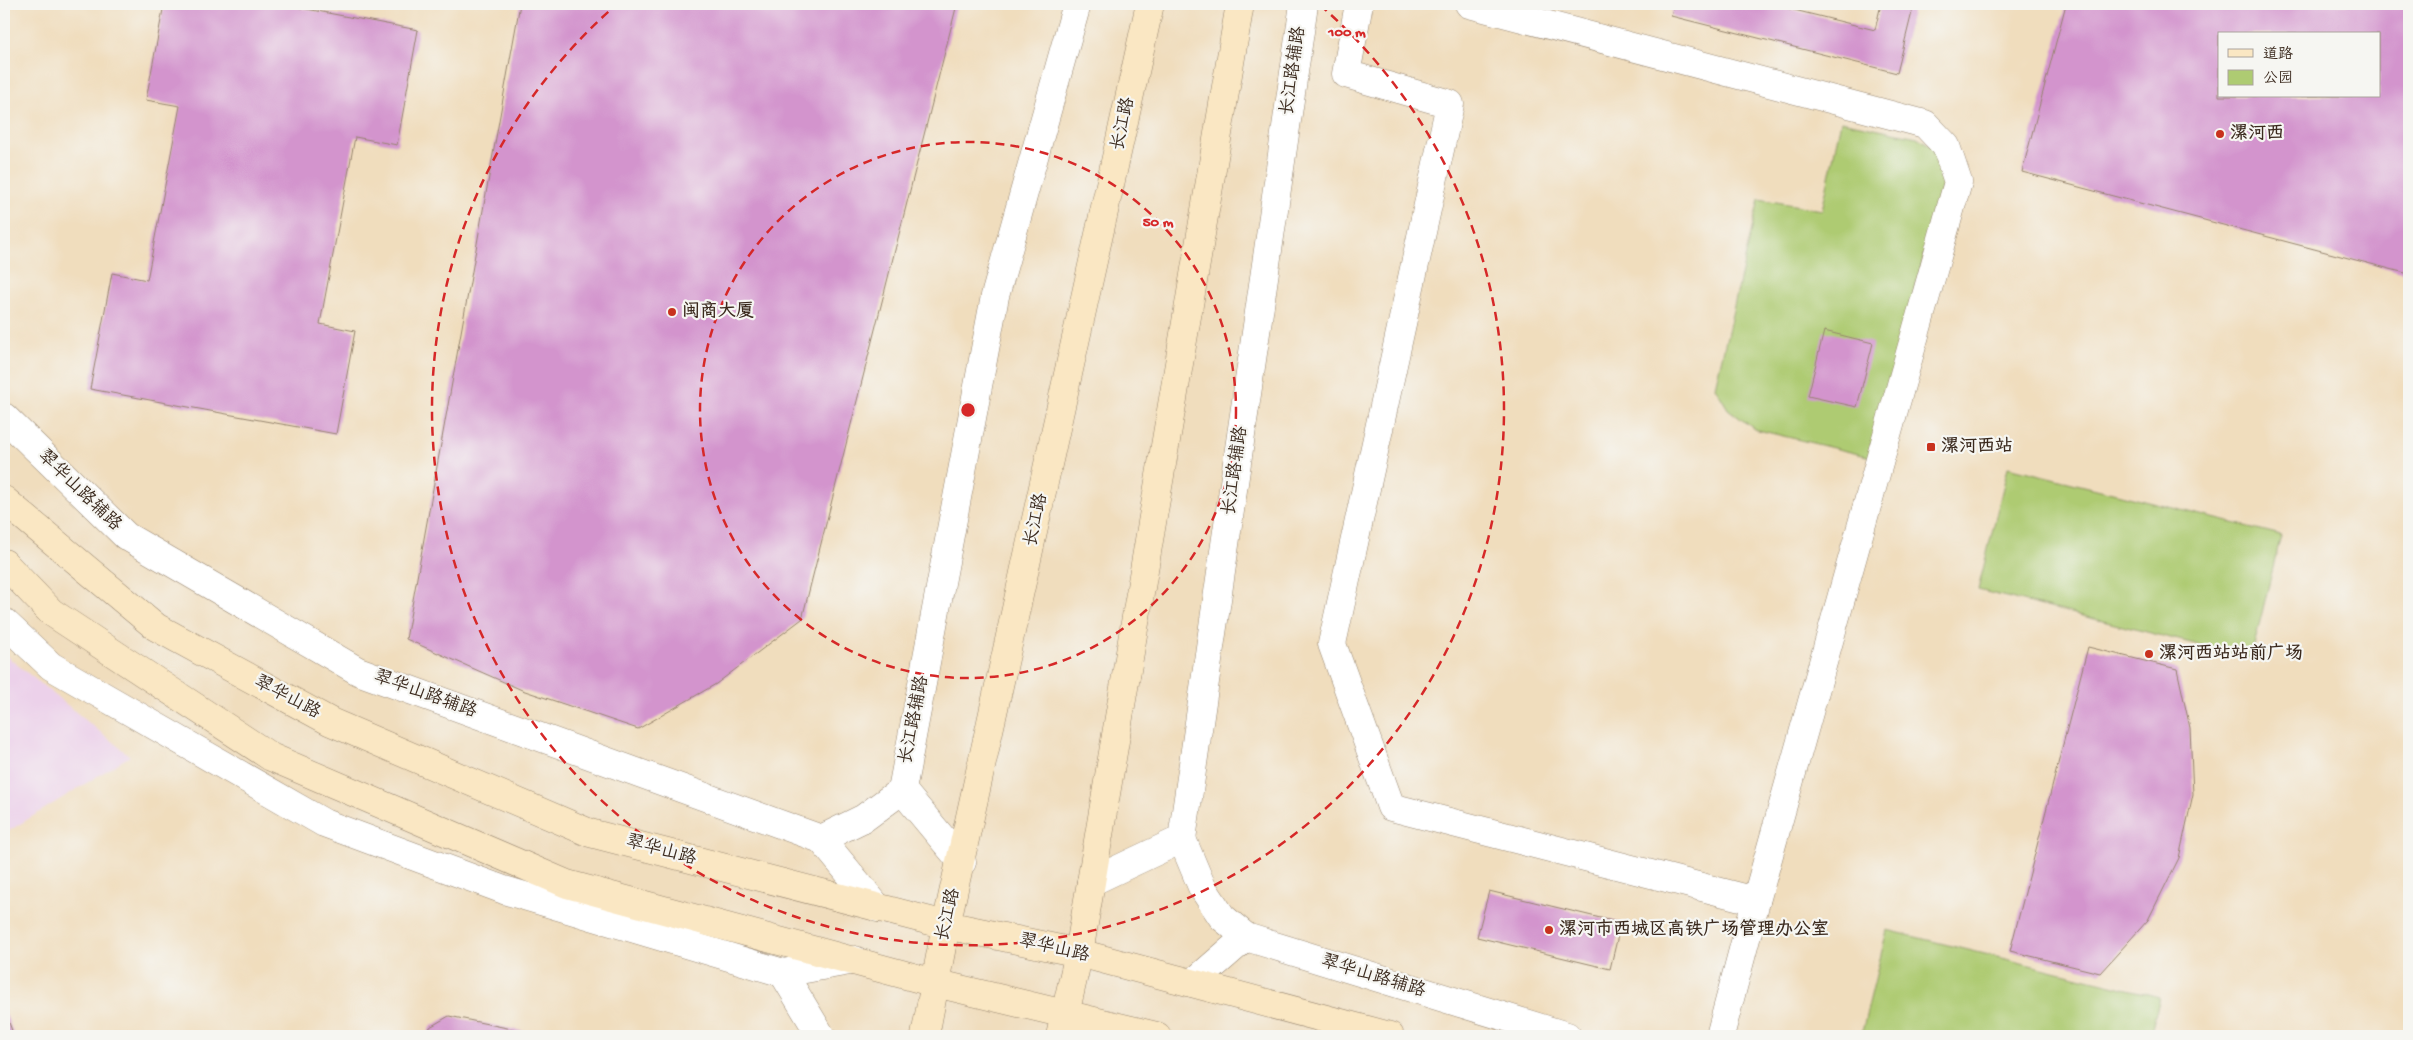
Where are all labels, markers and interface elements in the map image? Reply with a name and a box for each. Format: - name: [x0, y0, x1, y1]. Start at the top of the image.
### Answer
- text: 100 m: [1327, 24, 1366, 42]
- street label: 长江路辅路: [1276, 25, 1311, 117]
- legend: [2218, 32, 2380, 98]
- text: 道路: [2263, 46, 2293, 64]
- text: 公园: [2263, 70, 2293, 88]
- street label: 长江路: [1107, 95, 1140, 153]
- place label: 漯河西: [2230, 124, 2284, 145]
- marker: 漯河西: [2214, 128, 2226, 140]
- text: 50 m: [1143, 214, 1174, 232]
- place label: 闽商大厦: [682, 301, 754, 323]
- marker: 闽商大厦: [666, 306, 678, 318]
- centre of rings: [959, 401, 977, 419]
- street label: 长江路辅路: [1218, 425, 1253, 517]
- place label: 漯河西站: [1941, 436, 2013, 458]
- marker: 漯河西站: [1925, 441, 1937, 453]
- street label: 翠华山路辅路: [33, 445, 126, 536]
- street label: 长江路: [1020, 491, 1053, 549]
- place label: 漯河西站站前广场: [2159, 642, 2303, 665]
- marker: 漯河西站站前广场: [2143, 648, 2155, 660]
- street label: 翠华山路辅路: [371, 666, 480, 723]
- street label: 翠华山路: [250, 671, 324, 724]
- street label: 长江路辅路: [895, 674, 934, 766]
- street label: 翠华山路: [624, 831, 699, 870]
- street label: 长江路: [932, 886, 965, 944]
- place label: 漯河市西城区高铁广场管理办公室: [1559, 918, 1829, 941]
- marker: 漯河市西城区高铁广场管理办公室: [1543, 924, 1555, 936]
- street label: 翠华山路: [1017, 930, 1092, 967]
- street label: 翠华山路辅路: [1318, 950, 1428, 1003]

